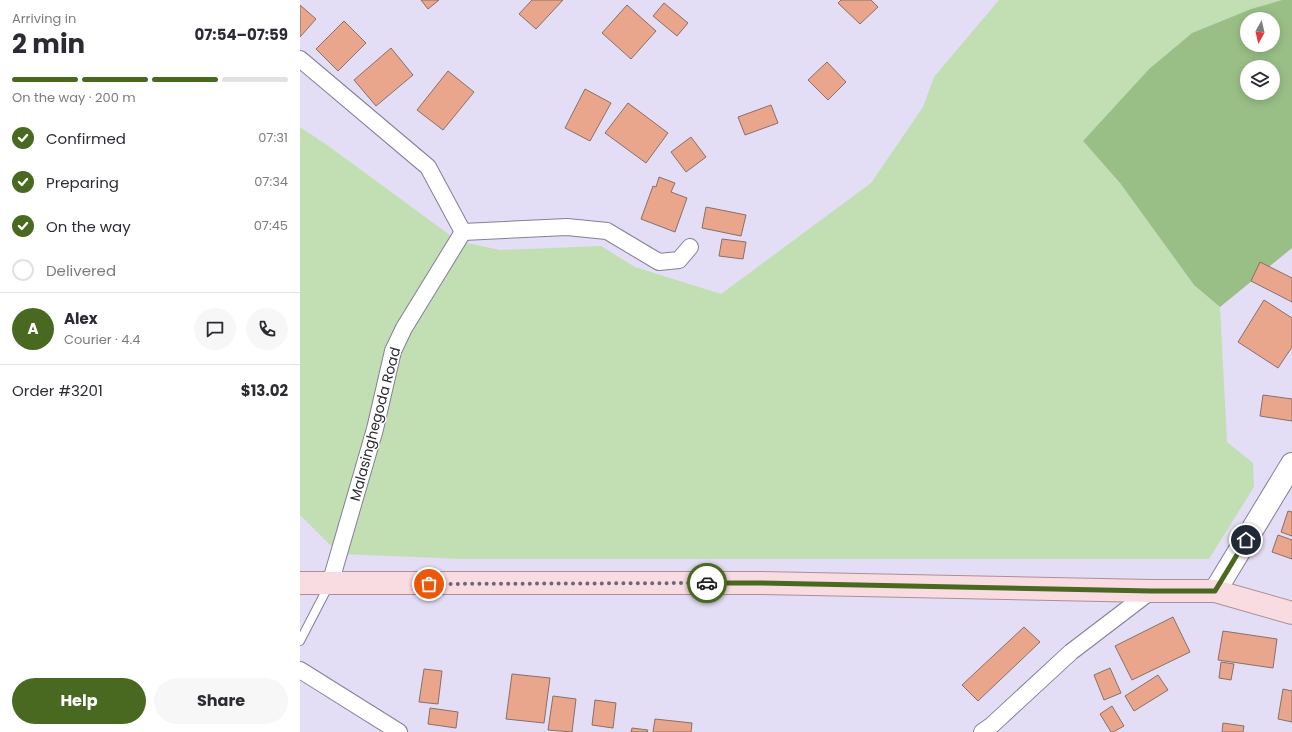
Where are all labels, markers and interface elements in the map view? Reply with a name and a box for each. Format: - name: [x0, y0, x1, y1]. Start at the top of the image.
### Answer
- text: Arriving in: [12, 9, 76, 28]
- north arrow: [1240, 12, 1280, 52]
- map controls: [1240, 12, 1280, 100]
- text: 07:54–07:59: [195, 24, 288, 45]
- text: 2 min: [12, 26, 85, 62]
- button: layers: [1240, 60, 1280, 100]
- text: On the way · 200 m: [12, 88, 136, 107]
- icon: check: [12, 127, 34, 149]
- text: Confirmed: [46, 128, 126, 149]
- text: 07:31: [258, 128, 288, 147]
- icon: check: [12, 171, 34, 193]
- text: Preparing: [46, 172, 119, 193]
- text: 07:34: [254, 172, 288, 191]
- icon: check: [12, 215, 34, 237]
- text: On the way: [46, 216, 131, 237]
- text: 07:45: [254, 216, 288, 235]
- text: Delivered: [46, 260, 116, 281]
- text: Alex: [64, 308, 98, 329]
- button: chat: [194, 308, 236, 350]
- button: phone: [246, 308, 288, 350]
- text: A: [27, 318, 39, 339]
- text: Courier · 4.4: [64, 330, 140, 349]
- street label: Malasinghegoda Road: [345, 345, 405, 503]
- text: Order #3201: [12, 380, 103, 401]
- text: $13.02: [241, 380, 288, 401]
- pin: [1229, 523, 1263, 557]
- icon: home: [1235, 529, 1257, 551]
- courier: [687, 563, 727, 603]
- pin: [412, 567, 446, 601]
- icon: car: [696, 572, 718, 594]
- icon: bag: [418, 573, 440, 595]
- button: Help: [12, 678, 146, 724]
- button: Share: [154, 678, 288, 724]

